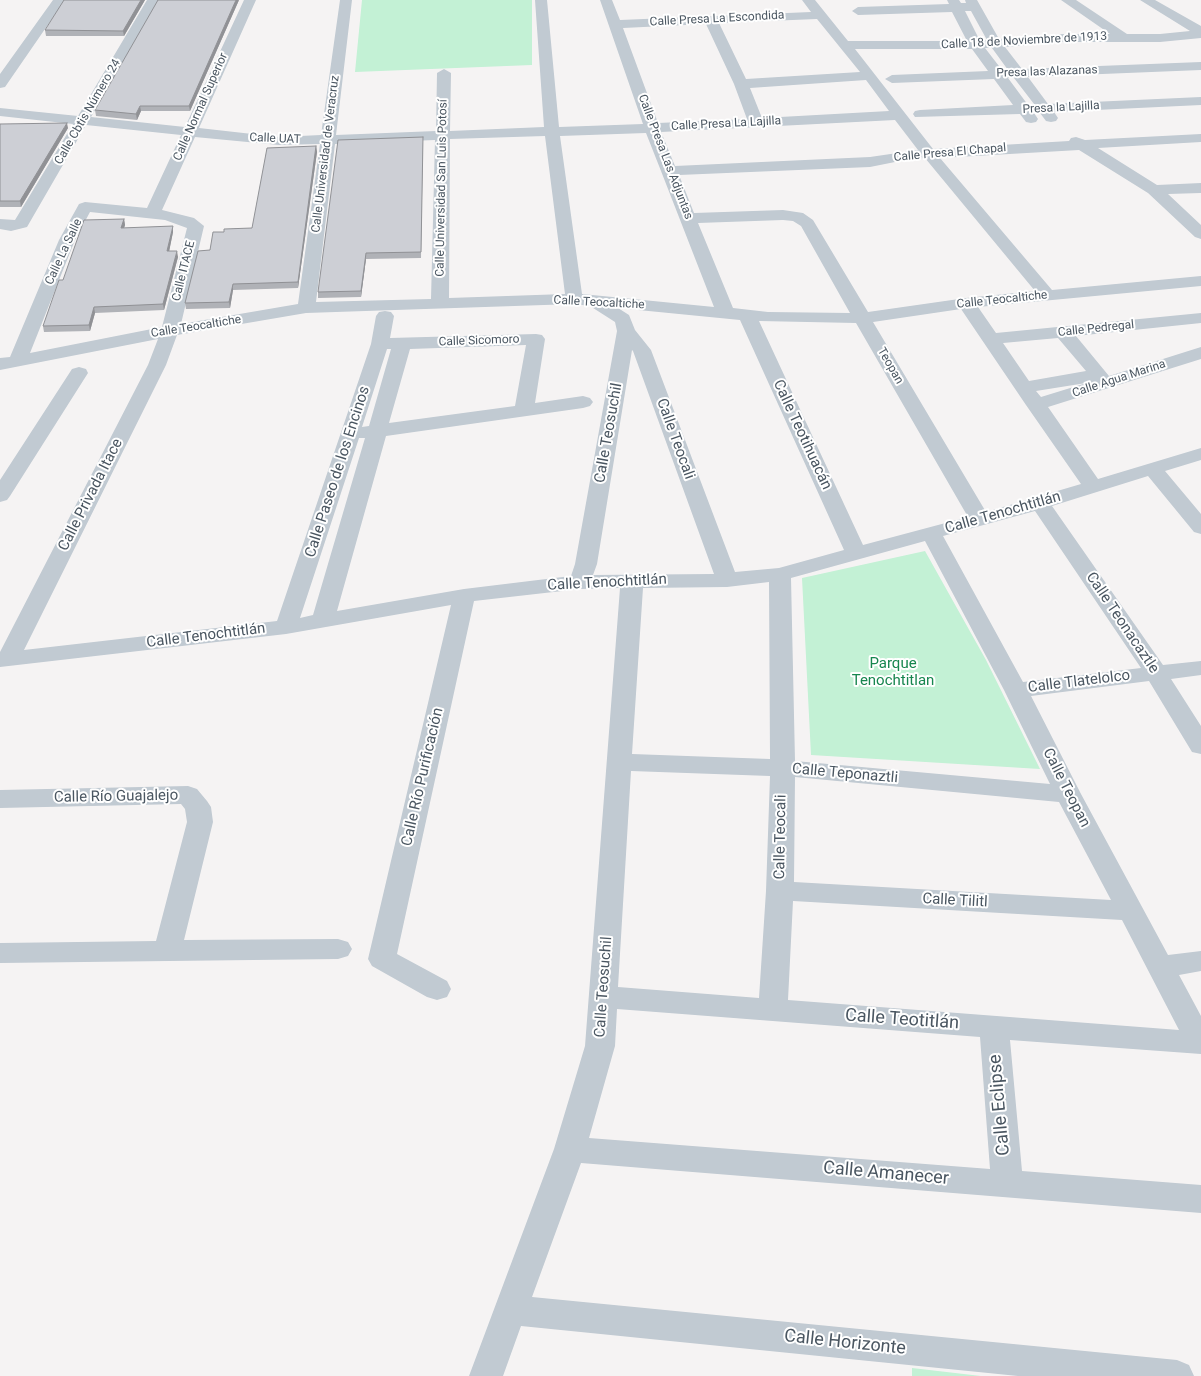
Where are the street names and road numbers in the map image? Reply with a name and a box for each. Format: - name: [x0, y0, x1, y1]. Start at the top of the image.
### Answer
- street label: Calle Presa La Escondida: [649, 8, 785, 30]
- street label: Calle 18 de Noviembre de 1913: [941, 29, 1107, 53]
- street label: Calle Normal Superior: [171, 51, 231, 163]
- street label: Calle Cbtis Número 24: [52, 57, 124, 167]
- street label: Presa las Alazanas: [996, 63, 1098, 81]
- street label: Calle Universidad de Veracruz: [309, 75, 343, 233]
- street label: Calle Presa Las Adjuntas: [635, 93, 695, 221]
- street label: Calle Universidad San Luis Potosí: [433, 99, 451, 277]
- street label: Presa la Lajilla: [1022, 99, 1100, 117]
- street label: Calle Presa La Lajilla: [671, 114, 781, 134]
- street label: Calle UAT: [249, 131, 301, 147]
- street label: Calle Presa El Chapal: [893, 141, 1007, 165]
- street label: Calle La Salle: [42, 217, 86, 287]
- street label: Calle ITACE: [170, 239, 198, 303]
- street label: Calle Teocaltiche: [956, 288, 1048, 312]
- street label: Calle Teocaltiche: [553, 293, 645, 313]
- street label: Calle Teocaltiche: [150, 313, 242, 341]
- street label: Calle Pedregal: [1057, 318, 1135, 340]
- street label: Calle Sicomoro: [438, 332, 520, 350]
- street label: Teopan: [874, 345, 906, 387]
- street label: Calle Agua Marina: [1070, 357, 1168, 401]
- street label: Calle Teotihuacán: [769, 377, 835, 493]
- street label: Calle Teosuchil: [591, 382, 627, 484]
- street label: Calle Paseo de los Encinos: [302, 384, 374, 560]
- street label: Calle Teocali: [652, 396, 698, 482]
- street label: Calle Privada Itace: [55, 436, 127, 554]
- street label: Calle Tenochtitlán: [943, 488, 1063, 538]
- street label: Calle Teonacaztle: [1082, 569, 1162, 677]
- street label: Calle Tenochtitlán: [547, 571, 667, 595]
- street label: Calle Tenochtitlán: [146, 620, 266, 652]
- street label: Calle Tlatelolco: [1027, 667, 1131, 697]
- street label: Calle Río Purificación: [398, 706, 448, 848]
- street label: Calle Teopan: [1038, 745, 1094, 831]
- street label: Calle Teponaztli: [791, 760, 899, 788]
- street label: Calle Río Guajalejo: [54, 787, 178, 807]
- street label: Calle Teocali: [771, 794, 791, 880]
- street label: Calle Tilitl: [922, 890, 988, 912]
- street label: Calle Teosuchil: [591, 936, 617, 1038]
- street label: Calle Teotitlán: [844, 1005, 960, 1035]
- street label: Calle Eclipse: [985, 1054, 1015, 1156]
- street label: Calle Amanecer: [822, 1158, 950, 1190]
- street label: Calle Horizonte: [783, 1326, 907, 1360]

